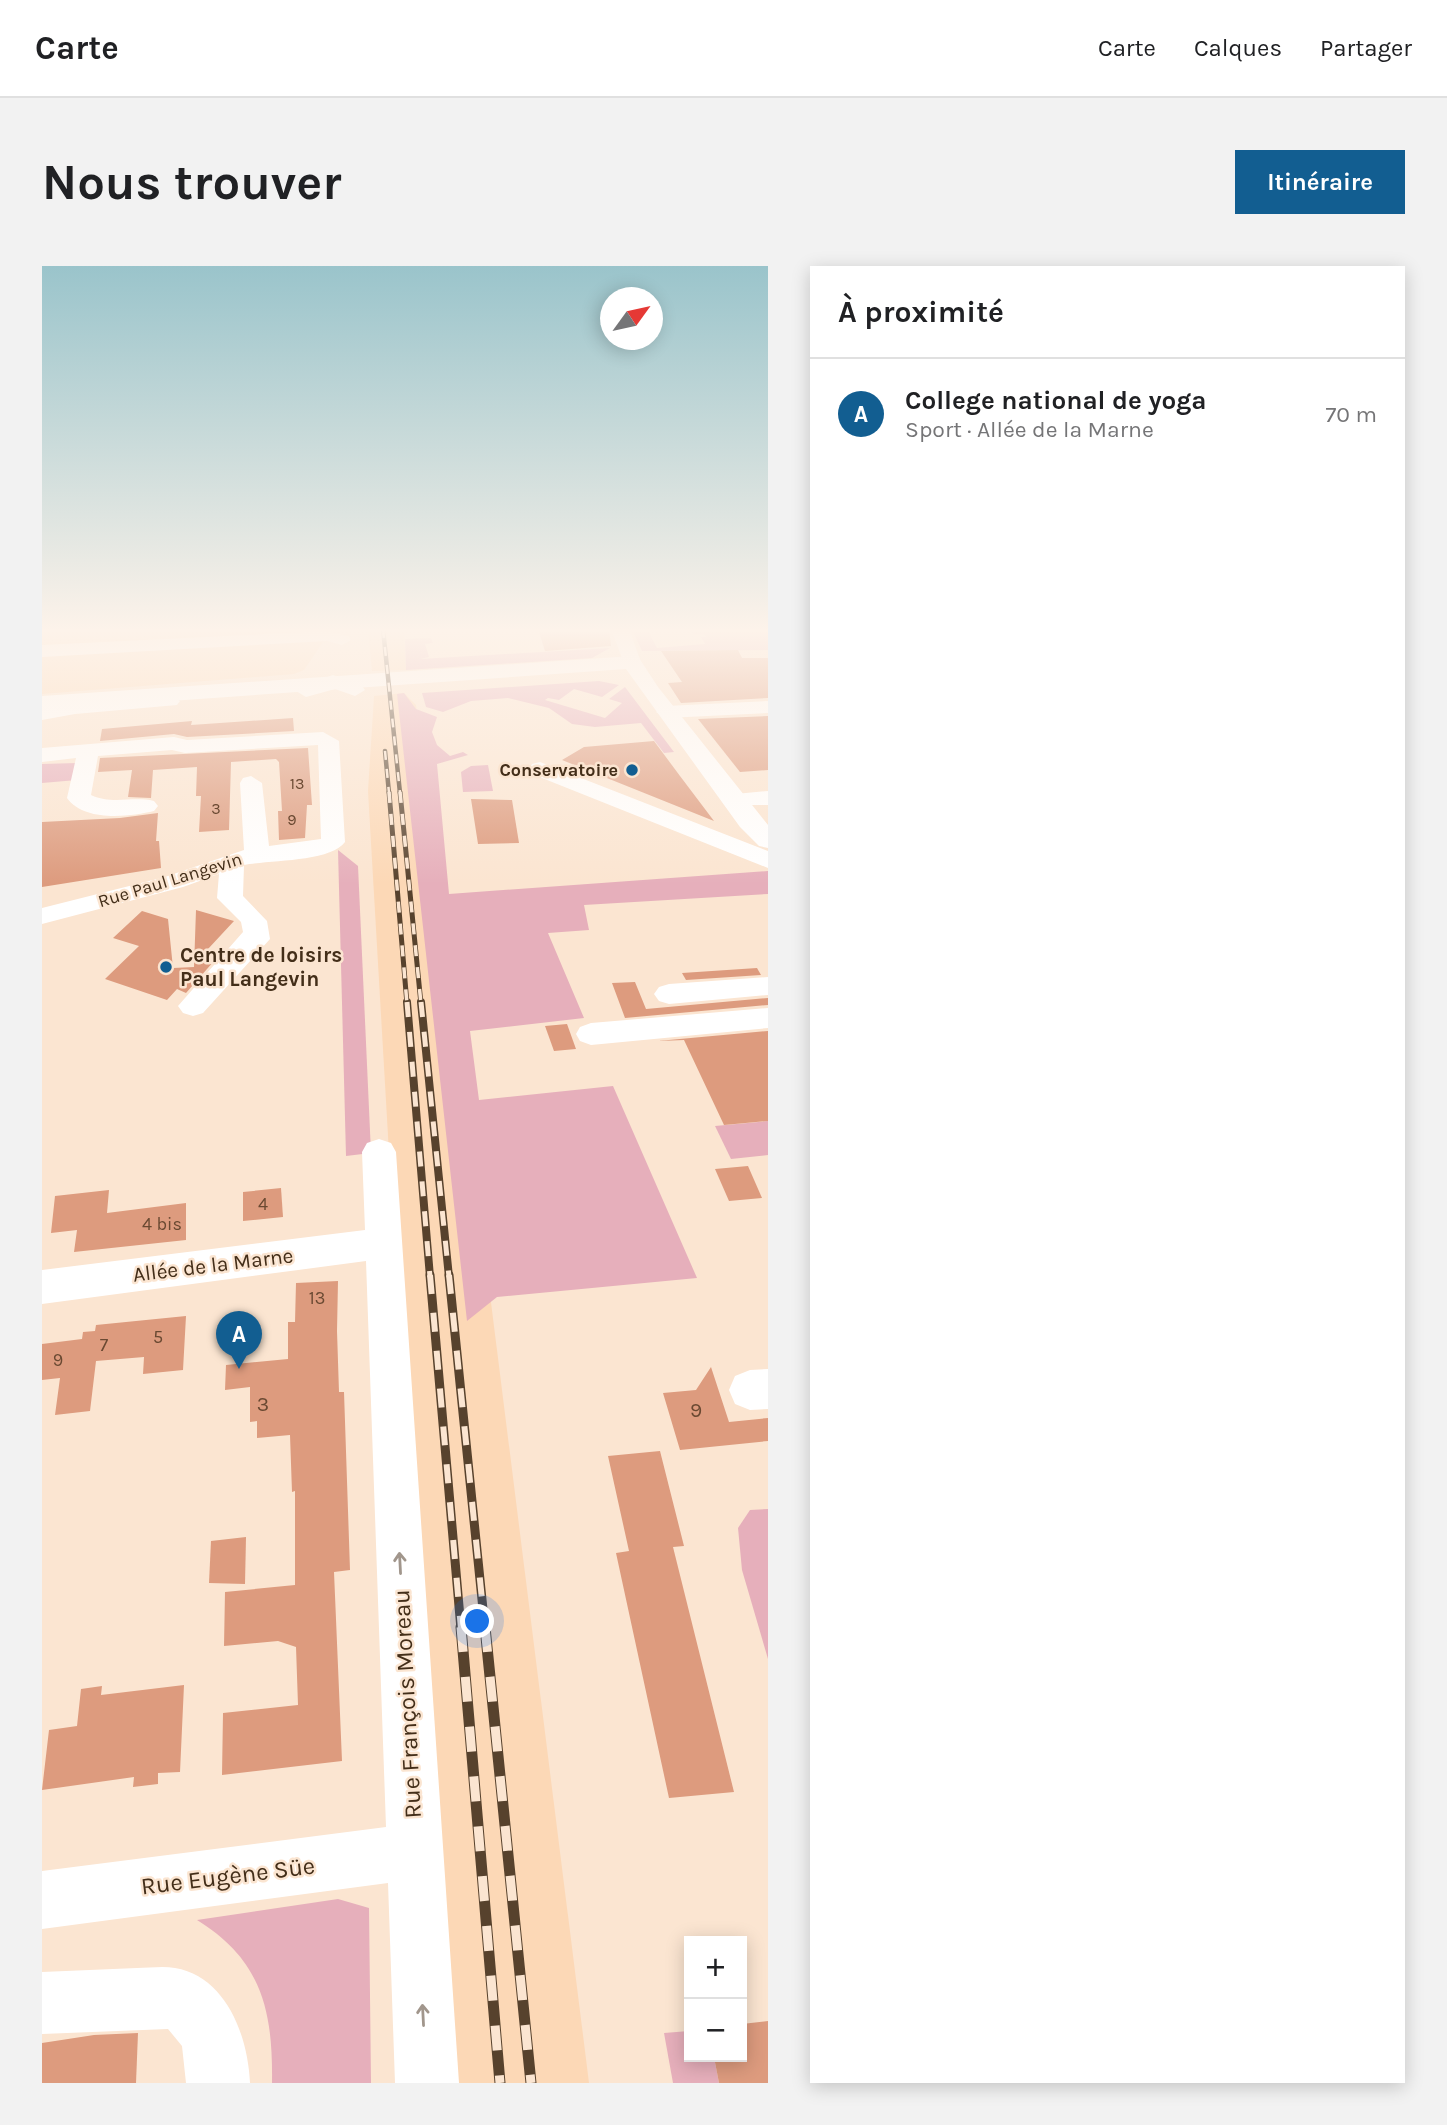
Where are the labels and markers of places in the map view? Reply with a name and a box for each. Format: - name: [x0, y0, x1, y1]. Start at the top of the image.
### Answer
- place label: Conservatoire: [499, 759, 618, 781]
- marker: Conservatoire: [624, 762, 640, 778]
- place label: Centre de loisirs Paul Langevin: [180, 943, 342, 991]
- marker: Centre de loisirs Paul Langevin: [158, 959, 174, 975]
- pin: A: [216, 1311, 262, 1369]

